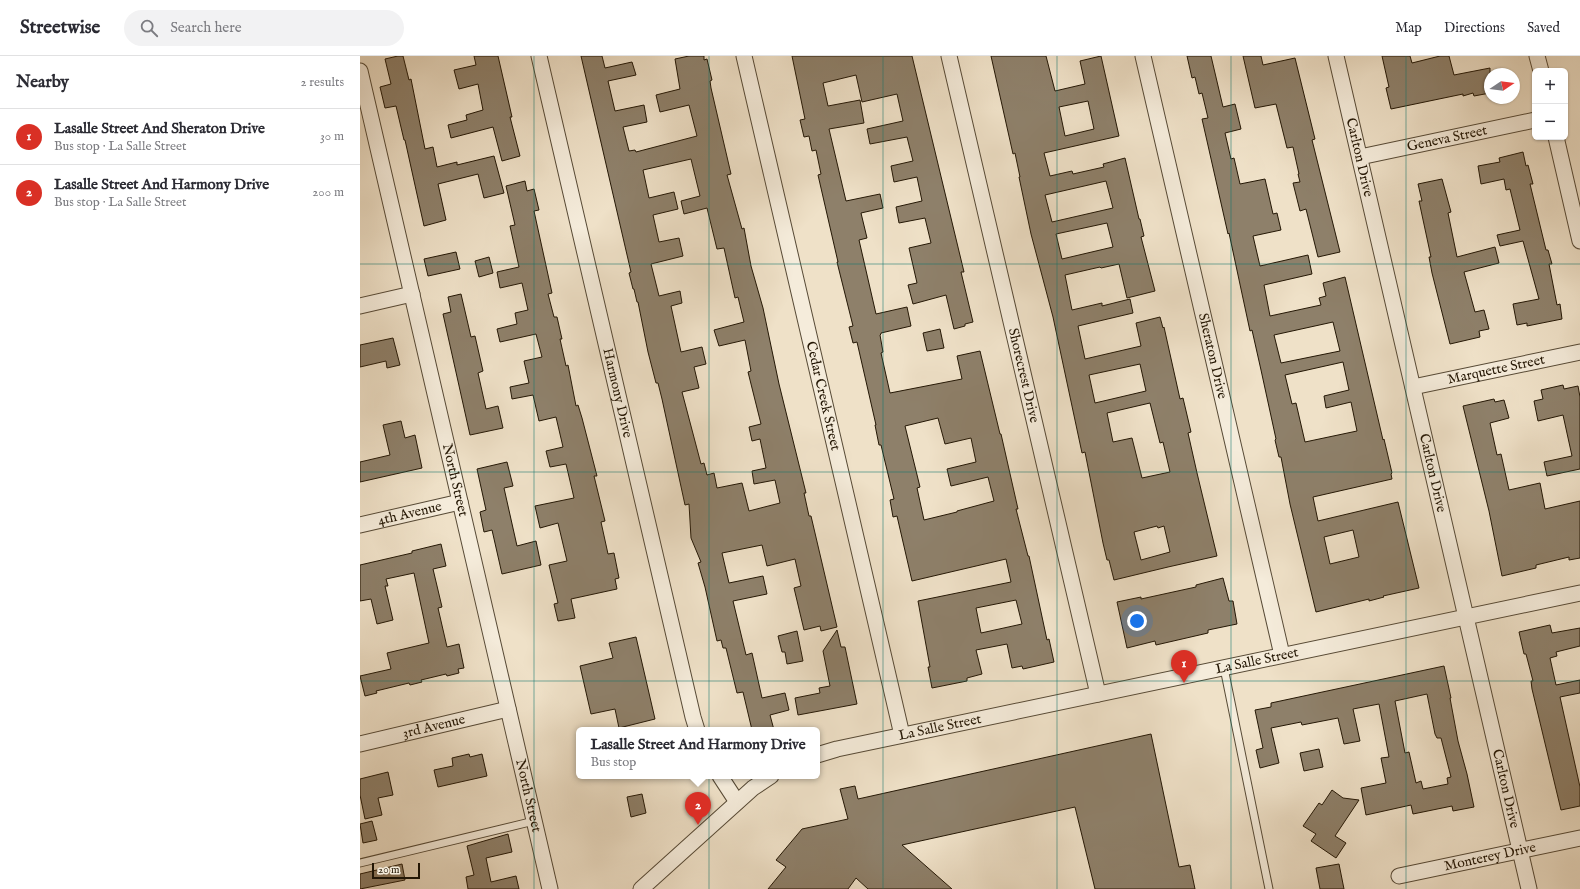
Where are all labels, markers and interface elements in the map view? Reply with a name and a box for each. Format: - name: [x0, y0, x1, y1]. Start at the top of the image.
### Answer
- search box: [124, 10, 404, 46]
- text: Streetwise: [20, 16, 100, 40]
- icon: search: [138, 17, 160, 39]
- text: Search here: [170, 18, 242, 37]
- text: Map: [1395, 19, 1422, 37]
- text: Directions: [1444, 19, 1505, 37]
- text: Saved: [1527, 19, 1560, 37]
- north arrow: [1484, 68, 1520, 104]
- map controls: [1532, 68, 1568, 140]
- button: +: [1532, 68, 1568, 104]
- text: Nearby: [16, 72, 69, 93]
- text: 2 results: [300, 74, 344, 91]
- button: −: [1532, 104, 1568, 140]
- street label: Carlton Drive: [1342, 116, 1377, 199]
- text: Lasalle Street And Sheraton Drive: [54, 119, 265, 138]
- street label: Geneva Street: [1405, 121, 1489, 156]
- text: 1: [27, 128, 31, 145]
- text: 30 m: [320, 128, 344, 145]
- text: Bus stop · La Salle Street: [54, 138, 186, 155]
- text: Lasalle Street And Harmony Drive: [54, 175, 269, 194]
- text: 2: [26, 184, 32, 201]
- text: 200 m: [312, 184, 344, 201]
- text: Bus stop · La Salle Street: [54, 194, 186, 211]
- street label: Sheraton Drive: [1194, 311, 1231, 401]
- street label: Shorecrest Drive: [1004, 326, 1043, 425]
- street label: Cedar Creek Street: [802, 340, 845, 452]
- street label: Harmony Drive: [598, 346, 637, 440]
- street label: Marquette Street: [1446, 351, 1547, 389]
- street label: Carlton Drive: [1415, 432, 1451, 515]
- street label: North Street: [438, 442, 472, 519]
- street label: 4th Avenue: [376, 497, 444, 530]
- your location: [1127, 611, 1147, 631]
- street label: La Salle Street: [1214, 643, 1300, 678]
- pin: 1: [1171, 650, 1197, 683]
- street label: 3rd Avenue: [401, 710, 468, 743]
- street label: La Salle Street: [897, 710, 983, 745]
- popup: [576, 727, 820, 779]
- text: Lasalle Street And Harmony Drive: [590, 735, 806, 754]
- street label: Carlton Drive: [1488, 747, 1524, 830]
- text: Bus stop: [590, 754, 636, 771]
- street label: North Street: [511, 757, 546, 834]
- pin: 2: [685, 792, 711, 825]
- street label: Monterey Drive: [1442, 838, 1538, 875]
- scale bar: [372, 861, 420, 880]
- text: 20 m: [378, 863, 399, 877]

